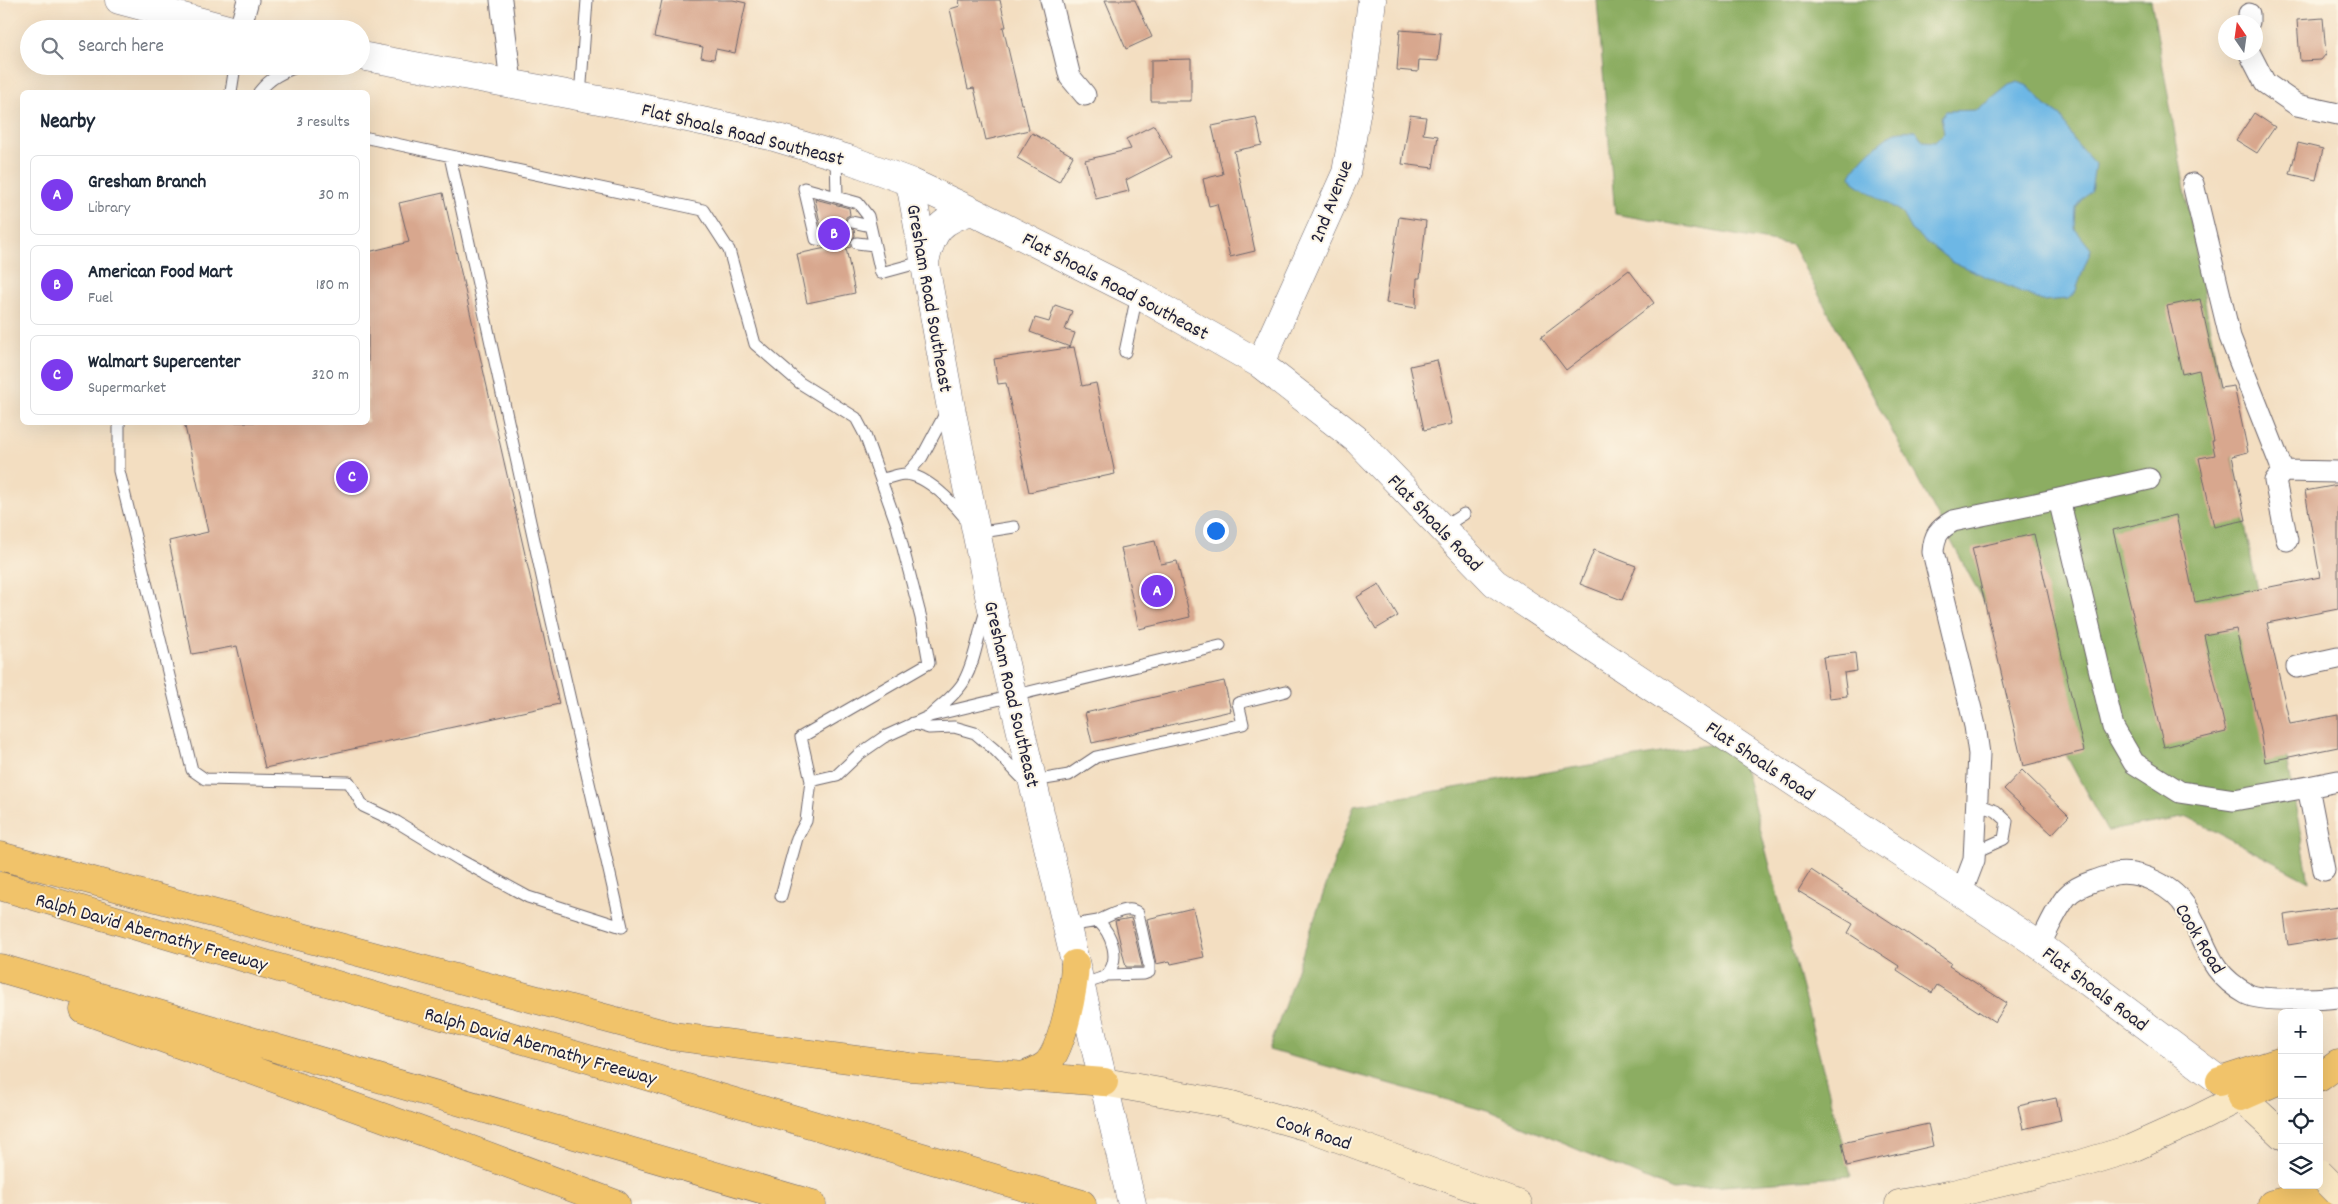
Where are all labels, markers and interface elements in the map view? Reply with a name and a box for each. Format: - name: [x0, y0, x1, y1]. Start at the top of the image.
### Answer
- north arrow: [2218, 15, 2263, 60]
- search box: [20, 20, 370, 75]
- icon: search: [38, 34, 66, 62]
- text: Search here: [78, 34, 164, 61]
- street label: Flat Shoals Road Southeast: [638, 97, 847, 175]
- text: Nearby: [40, 108, 95, 138]
- text: 3 results: [296, 111, 350, 134]
- street label: 2nd Avenue: [1304, 156, 1361, 248]
- text: Gresham Branch: [88, 170, 206, 197]
- text: A: [53, 184, 61, 207]
- text: 30 m: [319, 184, 349, 207]
- text: Library: [88, 197, 130, 220]
- street label: Gresham Road Southeast: [898, 202, 958, 395]
- pin: B: [818, 215, 850, 253]
- street label: Flat Shoals Road Southeast: [1016, 226, 1213, 349]
- text: American Food Mart: [88, 260, 233, 287]
- text: B: [53, 274, 61, 297]
- text: 180 m: [316, 274, 349, 297]
- text: Fuel: [88, 287, 113, 310]
- text: Walmart Supercenter: [88, 350, 241, 377]
- text: C: [53, 364, 61, 387]
- text: 320 m: [312, 364, 349, 387]
- text: Supermarket: [88, 377, 166, 400]
- pin: C: [336, 458, 368, 496]
- street label: Flat Shoals Road: [1380, 469, 1488, 579]
- your location: [1203, 518, 1229, 544]
- pin: A: [1141, 572, 1173, 610]
- street label: Gresham Road Southeast: [975, 599, 1045, 791]
- street label: Flat Shoals Road: [1699, 716, 1820, 809]
- street label: Ralph David Abernathy Freeway: [32, 887, 271, 981]
- street label: Cook Road: [2166, 899, 2230, 980]
- street label: Flat Shoals Road: [2035, 941, 2153, 1040]
- street label: Ralph David Abernathy Freeway: [421, 1001, 660, 1095]
- map controls: [2278, 1009, 2323, 1189]
- button: +: [2278, 1009, 2323, 1054]
- button: −: [2278, 1054, 2323, 1099]
- button: locate: [2278, 1099, 2323, 1144]
- street label: Cook Road: [1272, 1109, 1354, 1159]
- button: layers: [2278, 1144, 2323, 1189]

